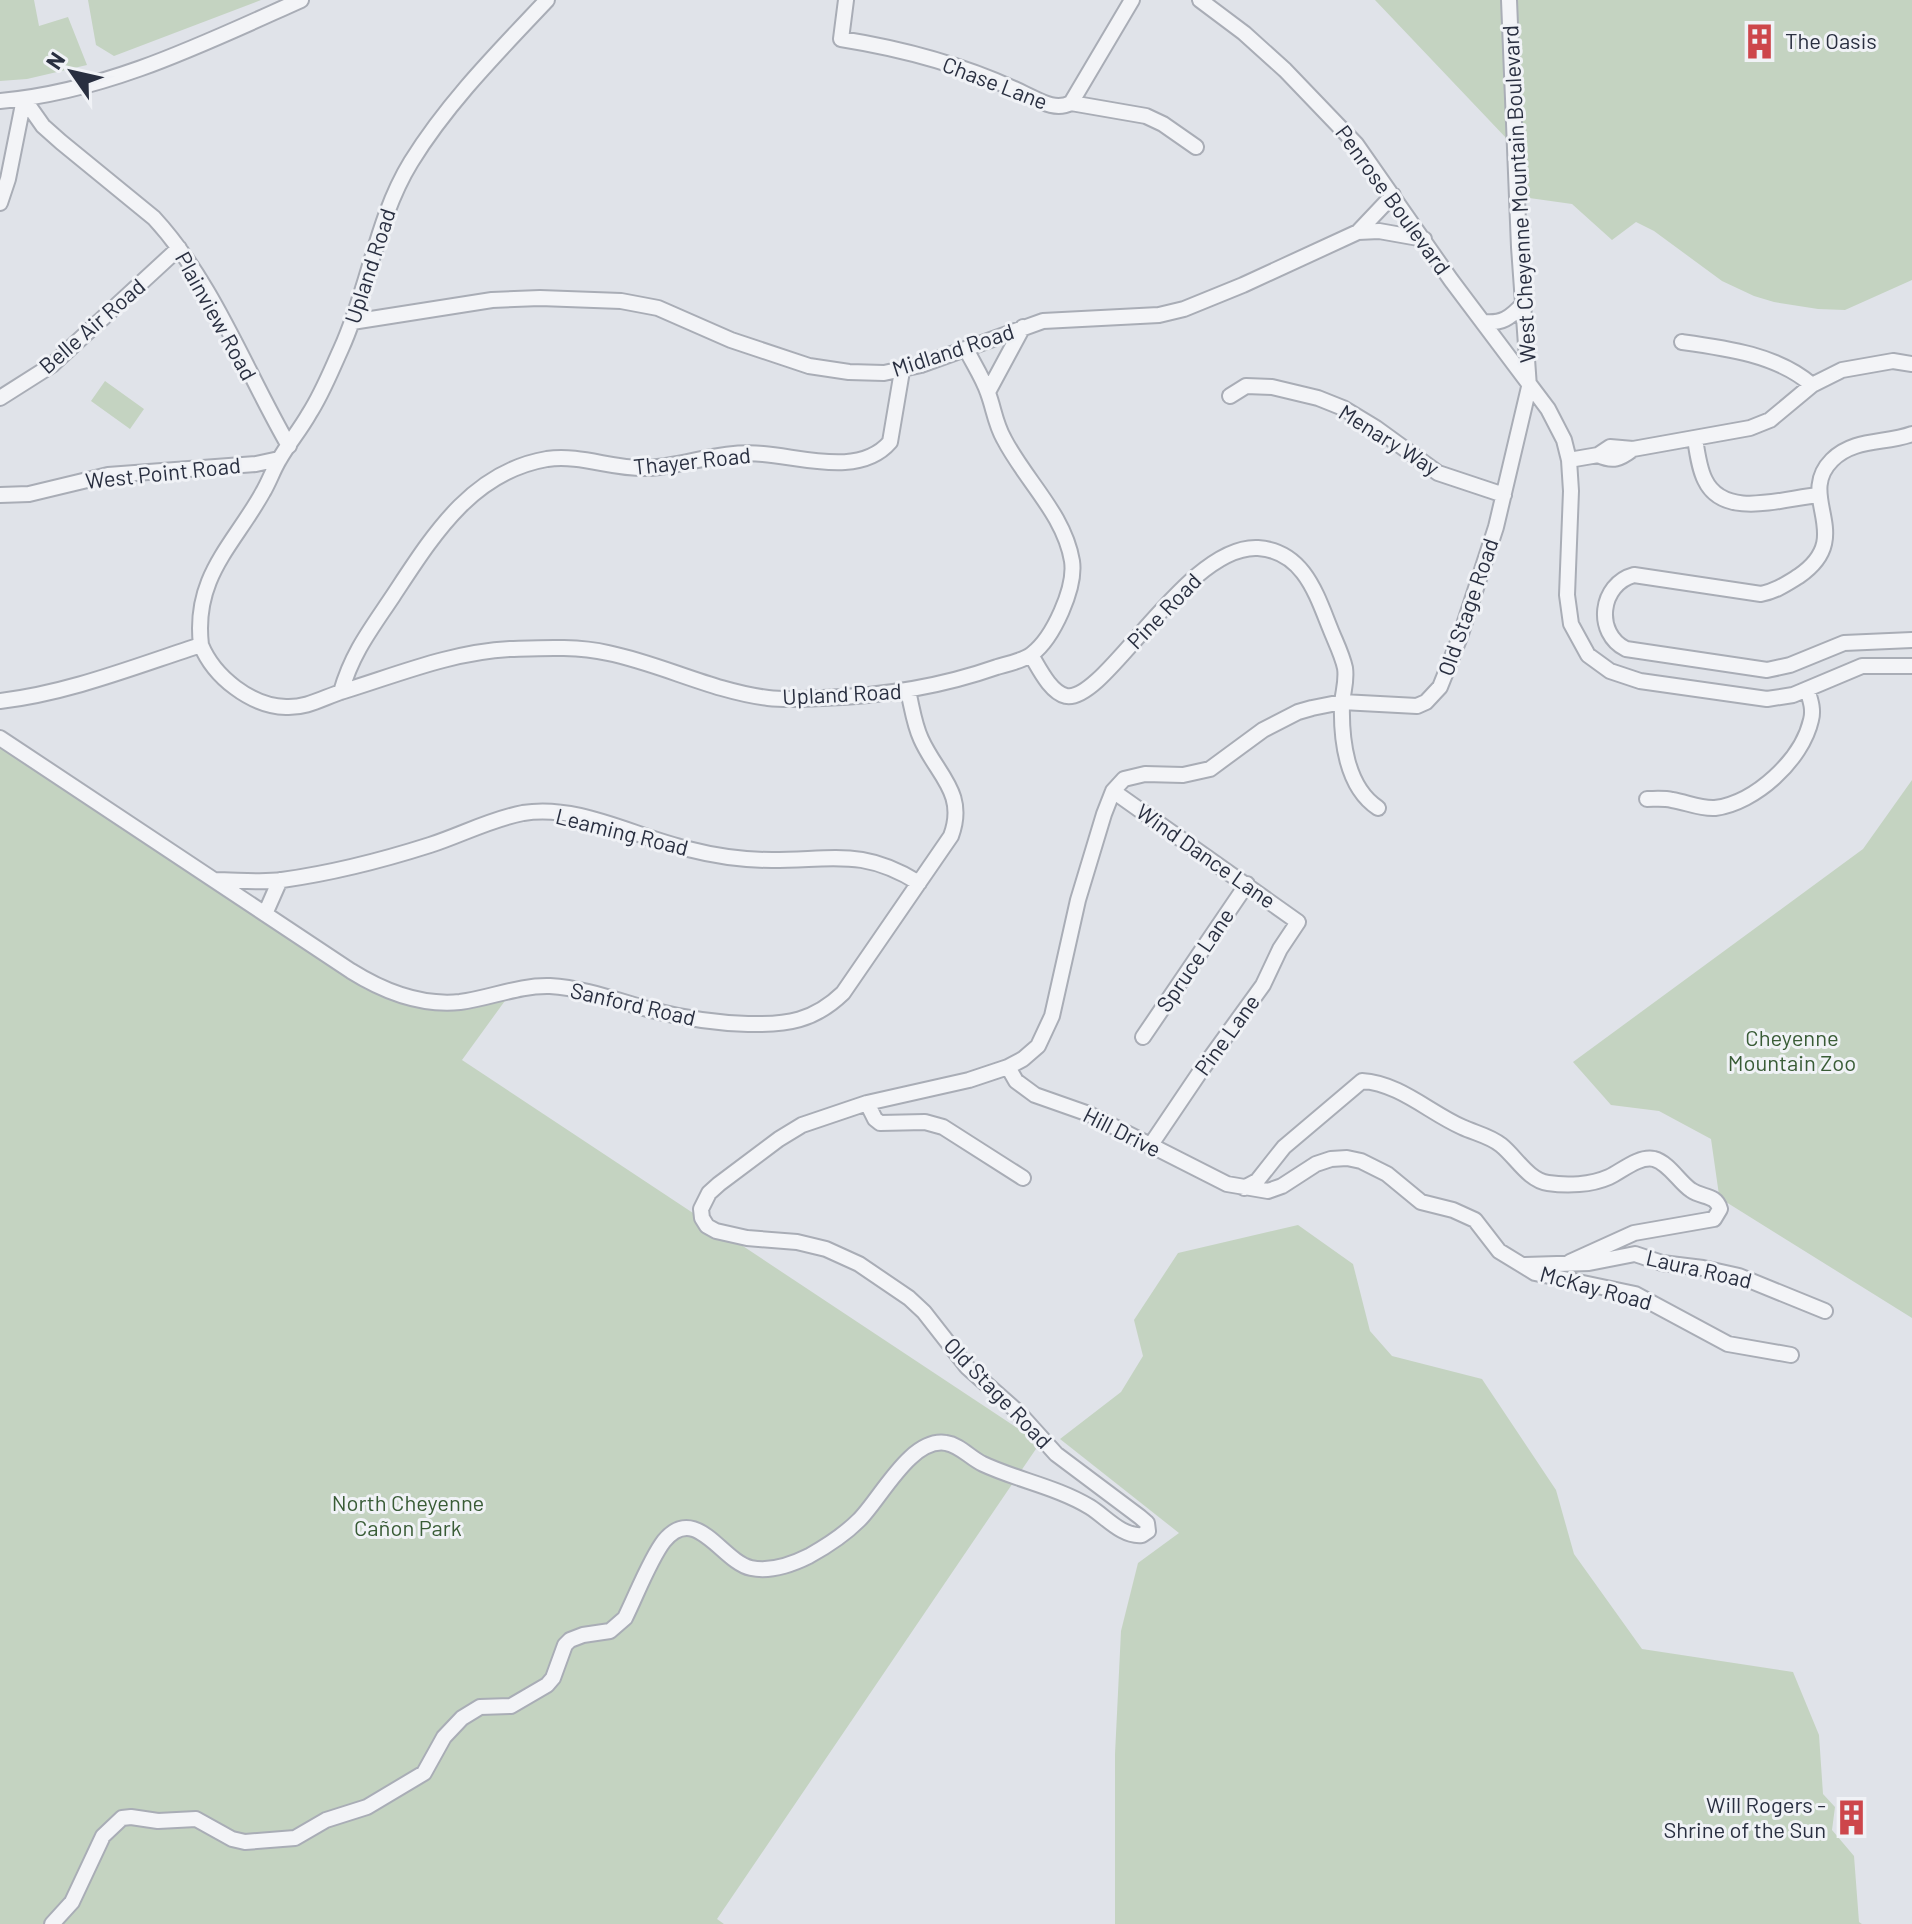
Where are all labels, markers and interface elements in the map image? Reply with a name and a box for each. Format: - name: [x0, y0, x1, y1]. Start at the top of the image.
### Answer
- building icon: The Oasis: [1740, 22, 1778, 60]
- street label: West Cheyenne Mountain Boulevard: [1496, 24, 1540, 364]
- place label: The Oasis: [1785, 27, 1877, 53]
- north arrow: [32, 32, 112, 112]
- text: N: [40, 47, 69, 74]
- street label: Chase Lane: [939, 50, 1052, 114]
- street label: Penrose Boulevard: [1331, 120, 1457, 279]
- street label: Upland Road: [338, 205, 400, 327]
- street label: Plainview Road: [171, 247, 263, 384]
- street label: Belle Air Road: [33, 272, 150, 378]
- street label: Midland Road: [889, 317, 1017, 381]
- street label: Menary Way: [1335, 398, 1444, 480]
- street label: Thayer Road: [632, 441, 752, 479]
- street label: West Point Road: [84, 451, 242, 493]
- street label: Old Stage Road: [1431, 534, 1503, 679]
- street label: Pine Road: [1121, 567, 1206, 654]
- street label: Upland Road: [782, 677, 902, 709]
- street label: Wind Dance Lane: [1132, 797, 1281, 913]
- street label: Leaming Road: [553, 802, 691, 860]
- street label: Spruce Lane: [1150, 903, 1238, 1016]
- street label: Sanford Road: [568, 976, 698, 1030]
- street label: Pine Lane: [1188, 989, 1264, 1080]
- park label: Cheyenne Mountain Zoo: [1728, 1024, 1856, 1075]
- street label: Hill Drive: [1079, 1101, 1166, 1162]
- street label: Laura Road: [1644, 1243, 1755, 1293]
- street label: McKay Road: [1537, 1260, 1655, 1314]
- street label: Old Stage Road: [939, 1332, 1058, 1453]
- park label: North Cheyenne Cañon Park: [332, 1489, 484, 1540]
- place label: Will Rogers - Shrine of the Sun: [1663, 1791, 1826, 1842]
- building icon: Will Rogers - Shrine of the Sun: [1833, 1799, 1871, 1837]

